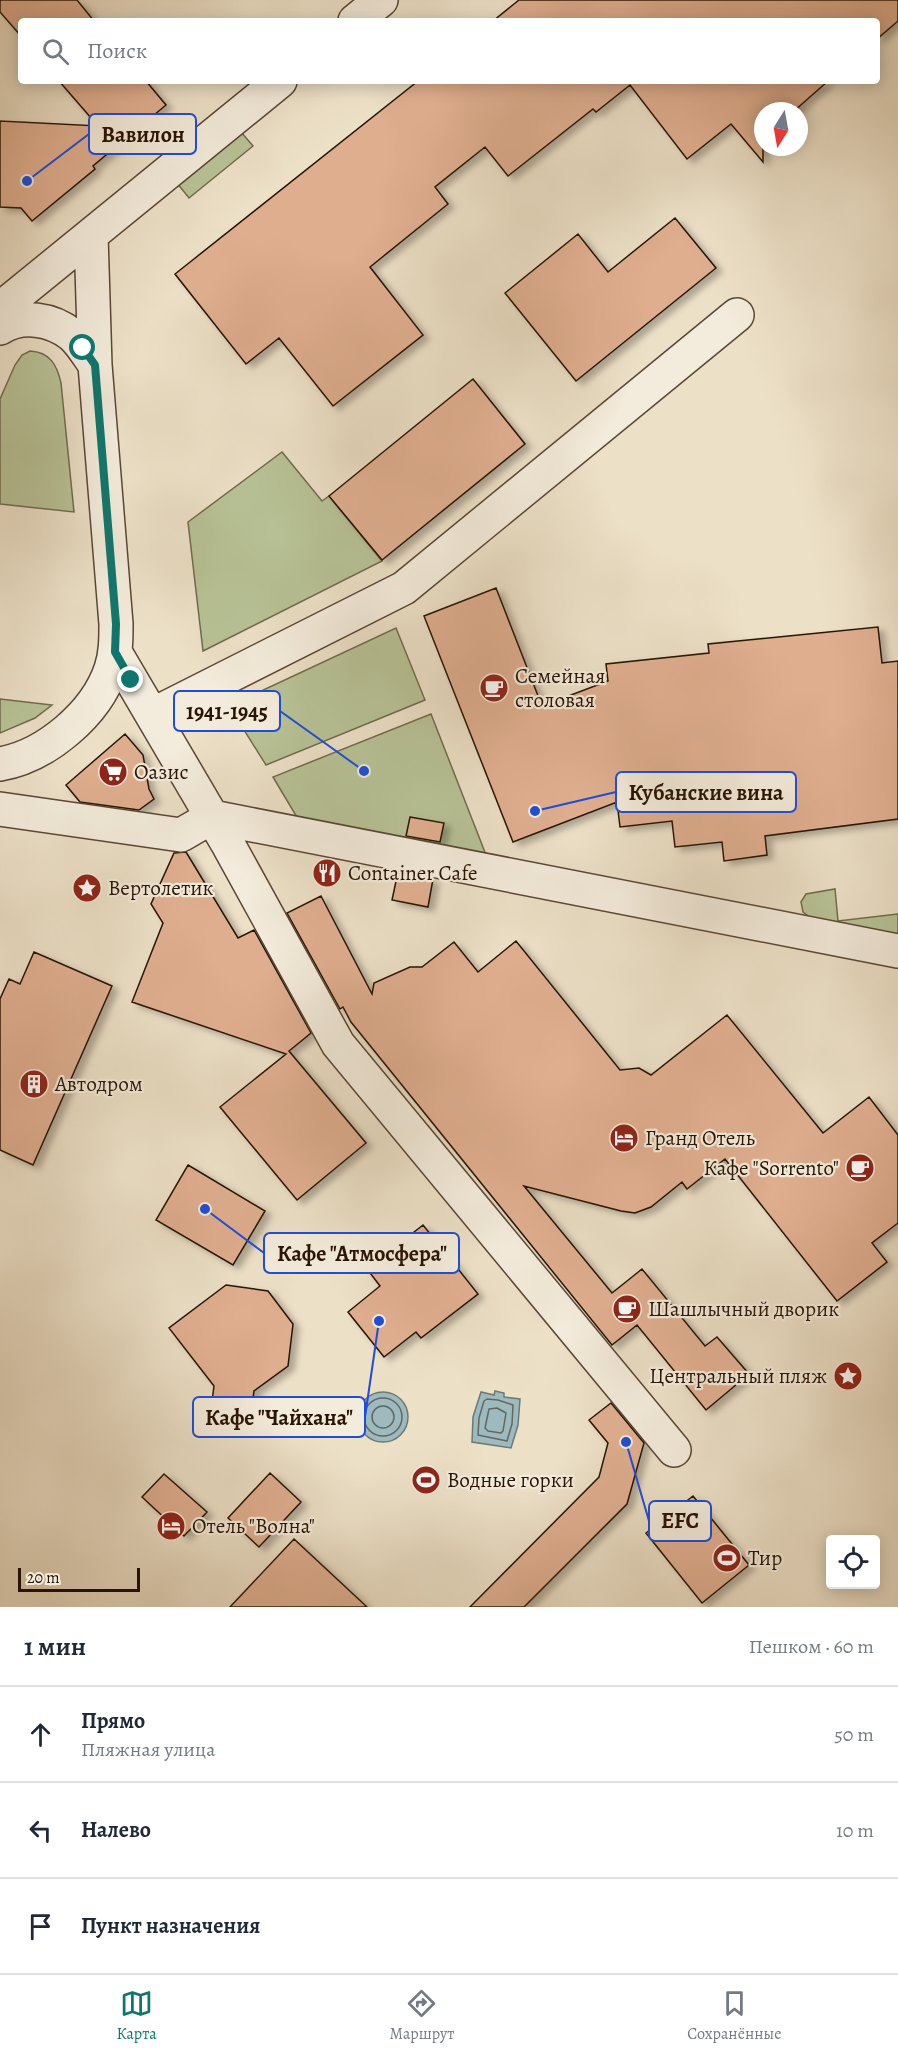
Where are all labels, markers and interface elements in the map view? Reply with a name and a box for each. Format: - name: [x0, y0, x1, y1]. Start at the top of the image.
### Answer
- search box: [18, 18, 880, 84]
- icon: search: [39, 35, 72, 68]
- text: Поиск: [87, 36, 147, 66]
- north arrow: [754, 102, 808, 156]
- callout: Вавилон: [89, 114, 196, 154]
- text: Вавилон: [101, 120, 185, 150]
- route start: [69, 334, 95, 360]
- place label: Семейная столовая: [515, 662, 605, 714]
- route end: [117, 666, 143, 692]
- cafe icon: Семейная столовая: [478, 672, 510, 704]
- callout: 1941-1945: [174, 691, 280, 731]
- text: 1941-1945: [186, 697, 268, 727]
- supermarket icon: Оазис: [97, 756, 129, 788]
- place label: Оазис: [134, 758, 189, 786]
- callout: Кубанские вина: [616, 772, 796, 812]
- text: Кубанские вина: [628, 778, 784, 808]
- restaurant icon: Container Cafe: [311, 857, 343, 889]
- place label: Container Cafe: [348, 859, 477, 887]
- place icon: Вертолетик: [71, 872, 103, 904]
- place label: Вертолетик: [108, 874, 214, 902]
- building icon: Автодром: [18, 1068, 50, 1100]
- place label: Автодром: [54, 1070, 143, 1098]
- hotel icon: Гранд Отель: [608, 1122, 640, 1154]
- place label: Гранд Отель: [645, 1124, 755, 1152]
- cafe icon: Кафе "Sorrento": [844, 1152, 876, 1184]
- place label: Кафе "Sorrento": [703, 1154, 839, 1182]
- callout: Кафе "Атмосфера": [264, 1233, 459, 1273]
- text: Кафе "Атмосфера": [277, 1239, 447, 1269]
- cafe icon: Шашлычный дворик: [611, 1293, 643, 1325]
- place label: Шашлычный дворик: [648, 1295, 839, 1323]
- place icon: Центральный пляж: [832, 1360, 864, 1392]
- place label: Центральный пляж: [650, 1362, 827, 1390]
- callout: Кафе "Чайхана": [193, 1397, 365, 1437]
- text: Кафе "Чайхана": [205, 1403, 353, 1433]
- sports icon: Водные горки: [410, 1464, 442, 1496]
- place label: Водные горки: [447, 1466, 574, 1494]
- callout: EFC: [649, 1501, 711, 1541]
- text: EFC: [661, 1506, 699, 1536]
- hotel icon: Отель "Волна": [155, 1510, 187, 1542]
- place label: Отель "Волна": [192, 1512, 315, 1540]
- map controls: [826, 1535, 880, 1589]
- button: locate: [826, 1535, 880, 1589]
- sports icon: Тир: [711, 1542, 743, 1574]
- place label: Тир: [748, 1544, 782, 1572]
- scale bar: [18, 1565, 140, 1592]
- text: 20 m: [27, 1567, 60, 1589]
- text: 1 мин: [24, 1629, 86, 1664]
- text: Пешком · 60 m: [749, 1633, 874, 1660]
- text: Прямо: [81, 1706, 145, 1736]
- icon: ahead: [24, 1718, 57, 1751]
- text: 50 m: [834, 1721, 874, 1748]
- text: Пляжная улица: [81, 1736, 215, 1763]
- icon: left: [24, 1814, 57, 1847]
- text: Налево: [81, 1815, 151, 1845]
- text: 10 m: [836, 1817, 874, 1844]
- icon: arrive: [24, 1910, 57, 1943]
- text: Пункт назначения: [81, 1911, 260, 1941]
- tab: Карта: [116, 1987, 157, 2045]
- tab: Маршрут: [390, 1987, 454, 2045]
- tab: Сохранённые: [687, 1987, 782, 2045]

